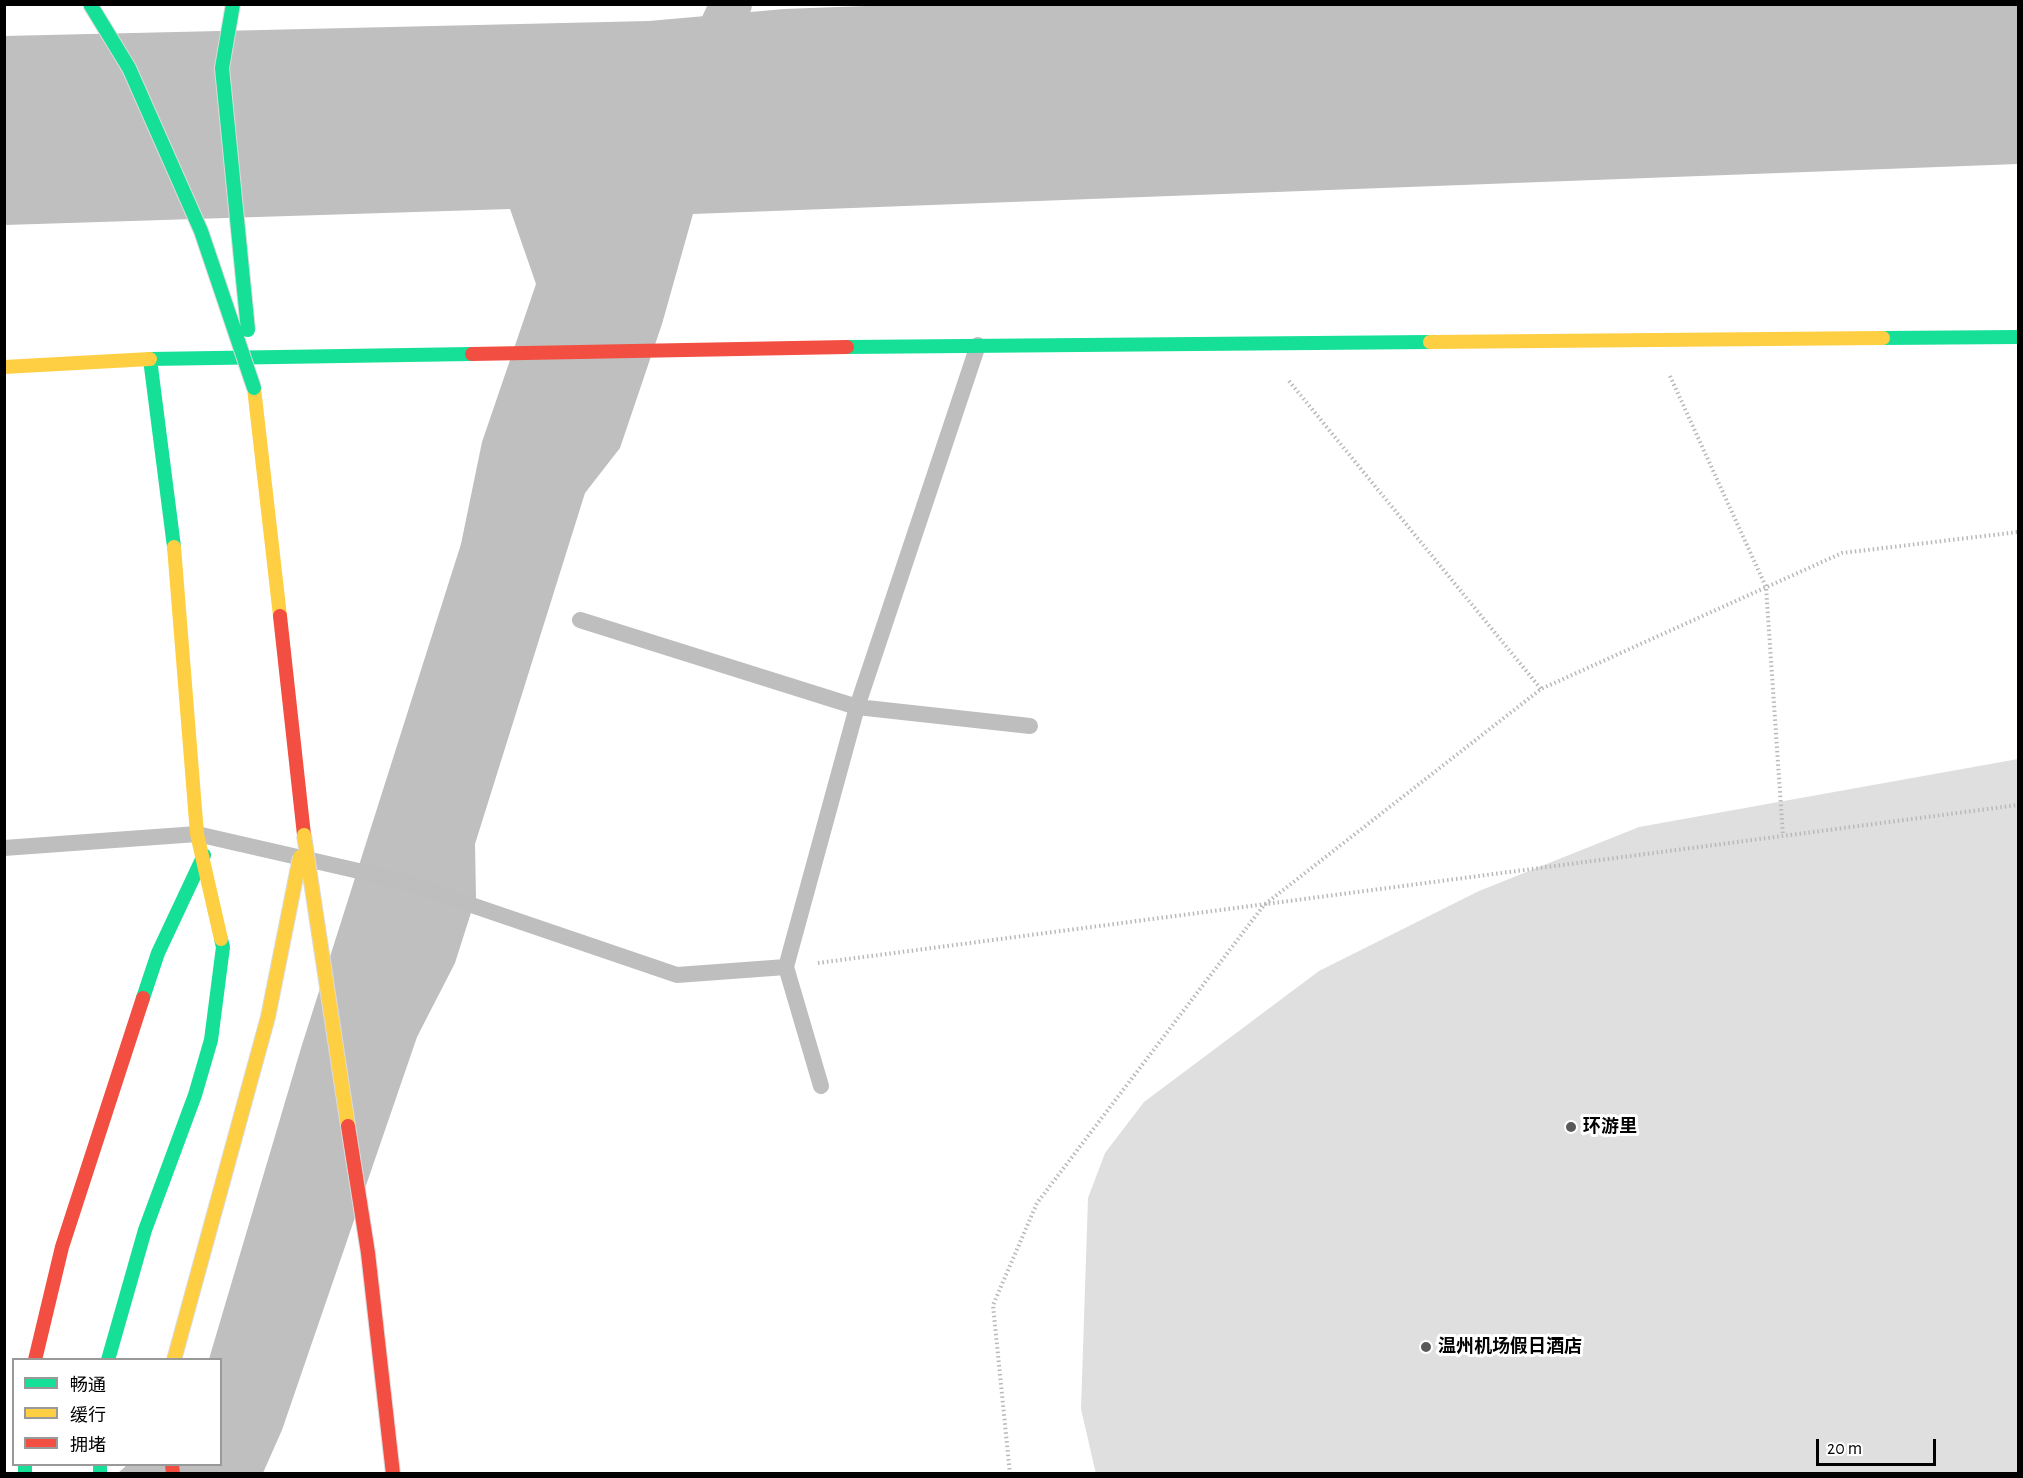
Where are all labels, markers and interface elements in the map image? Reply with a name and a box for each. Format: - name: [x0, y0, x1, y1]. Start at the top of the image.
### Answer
- place label: 环游里: [1583, 1116, 1637, 1138]
- marker: 环游里: [1564, 1120, 1578, 1134]
- place label: 温州机场假日酒店: [1438, 1336, 1582, 1358]
- marker: 温州机场假日酒店: [1419, 1340, 1433, 1354]
- legend: [12, 1358, 222, 1466]
- text: 畅通: [70, 1377, 106, 1395]
- text: 缓行: [70, 1407, 106, 1425]
- scale bar: [1819, 1427, 1939, 1465]
- text: 拥堵: [70, 1437, 106, 1455]
- text: 20 m: [1827, 1440, 1862, 1458]

